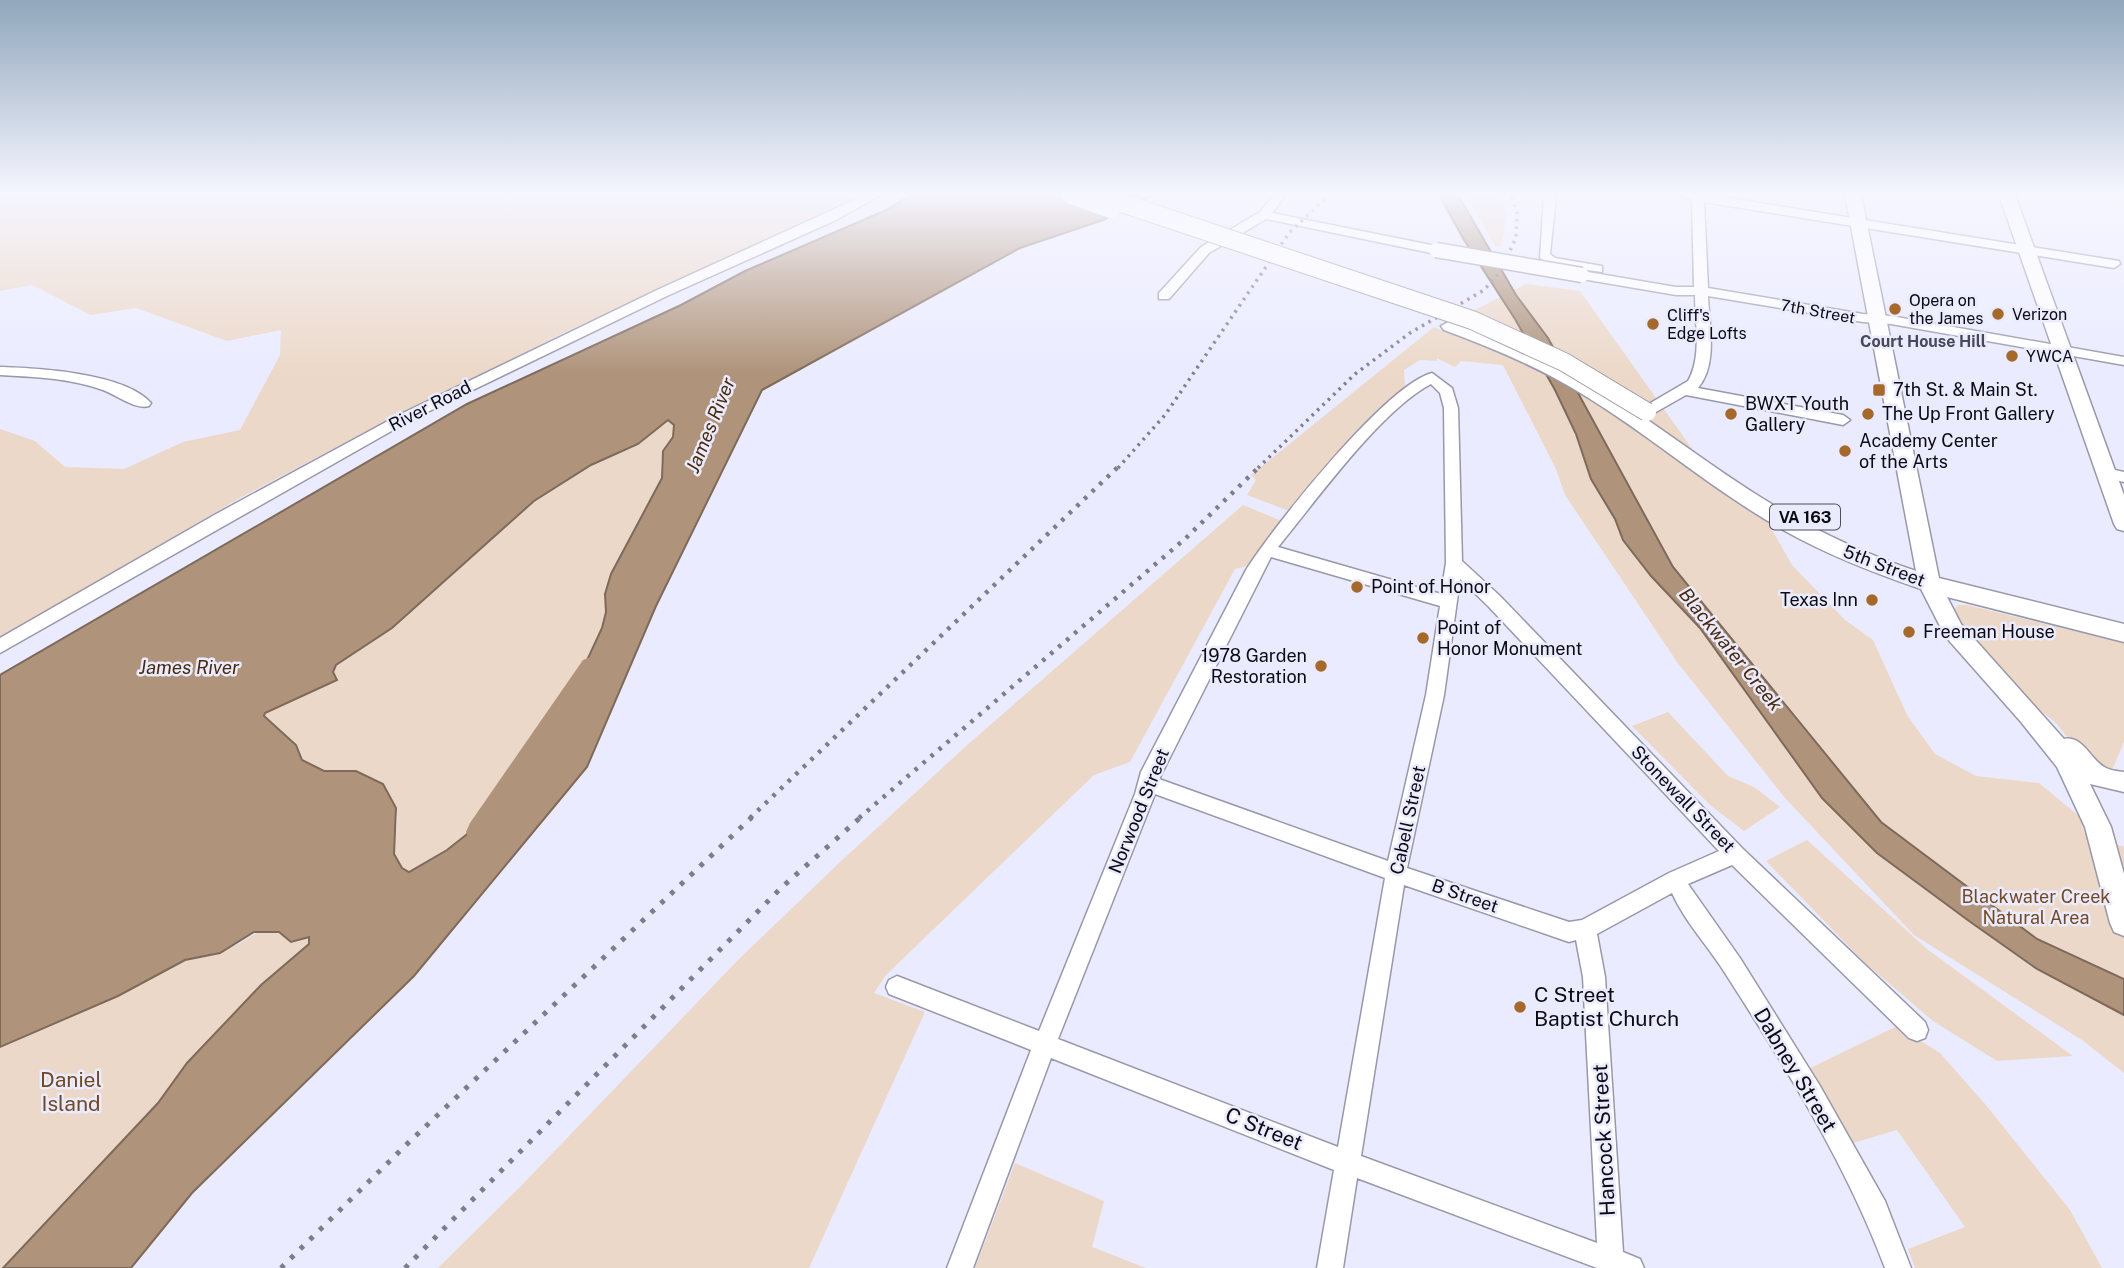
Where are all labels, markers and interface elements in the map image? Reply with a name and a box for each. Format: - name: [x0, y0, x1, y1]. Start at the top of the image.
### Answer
- place label: Opera on the James: [1909, 291, 1983, 328]
- street label: 7th Street: [1779, 296, 1857, 327]
- marker: Opera on the James: [1887, 301, 1903, 317]
- place label: Verizon: [2012, 305, 2067, 324]
- place label: Cliff's Edge Lofts: [1667, 306, 1747, 343]
- marker: Verizon: [1990, 306, 2006, 322]
- marker: Cliff's Edge Lofts: [1645, 316, 1661, 332]
- district label: Court House Hill: [1860, 332, 1986, 351]
- place label: YWCA: [2026, 347, 2073, 366]
- marker: YWCA: [2004, 348, 2020, 364]
- water label: James River: [681, 373, 739, 476]
- street label: River Road: [385, 376, 474, 435]
- place label: 7th St. & Main St.: [1893, 379, 2038, 400]
- marker: 7th St. & Main St.: [1871, 382, 1887, 398]
- place label: BWXT Youth Gallery: [1745, 393, 1849, 435]
- place label: The Up Front Gallery: [1882, 403, 2055, 424]
- marker: BWXT Youth Gallery: [1723, 406, 1739, 422]
- marker: The Up Front Gallery: [1860, 406, 1876, 422]
- place label: Academy Center of the Arts: [1859, 430, 1998, 472]
- marker: Academy Center of the Arts: [1837, 443, 1853, 459]
- road number: VA 163: [1770, 504, 1840, 530]
- street label: 5th Street: [1840, 540, 1928, 591]
- place label: Point of Honor: [1371, 576, 1491, 597]
- marker: Point of Honor: [1349, 579, 1365, 595]
- water label: Blackwater Creek: [1675, 583, 1788, 715]
- place label: Texas Inn: [1780, 589, 1858, 610]
- marker: Texas Inn: [1864, 592, 1880, 608]
- place label: Point of Honor Monument: [1437, 617, 1583, 659]
- place label: Freeman House: [1923, 621, 2055, 642]
- marker: Freeman House: [1901, 624, 1917, 640]
- marker: Point of Honor Monument: [1415, 630, 1431, 646]
- place label: 1978 Garden Restoration: [1201, 645, 1307, 687]
- water label: James River: [139, 656, 240, 678]
- marker: 1978 Garden Restoration: [1313, 658, 1329, 674]
- street label: Stonewall Street: [1627, 741, 1740, 856]
- street label: Norwood Street: [1104, 745, 1173, 876]
- street label: Cabell Street: [1386, 764, 1429, 876]
- street label: B Street: [1429, 874, 1501, 917]
- park label: Blackwater Creek Natural Area: [1962, 886, 2110, 928]
- place label: C Street Baptist Church: [1534, 982, 1679, 1031]
- marker: C Street Baptist Church: [1512, 999, 1528, 1015]
- street label: Dabney Street: [1749, 1003, 1842, 1136]
- street label: Hancock Street: [1587, 1063, 1620, 1217]
- park label: Daniel Island: [40, 1067, 102, 1116]
- street label: C Street: [1222, 1102, 1306, 1155]

